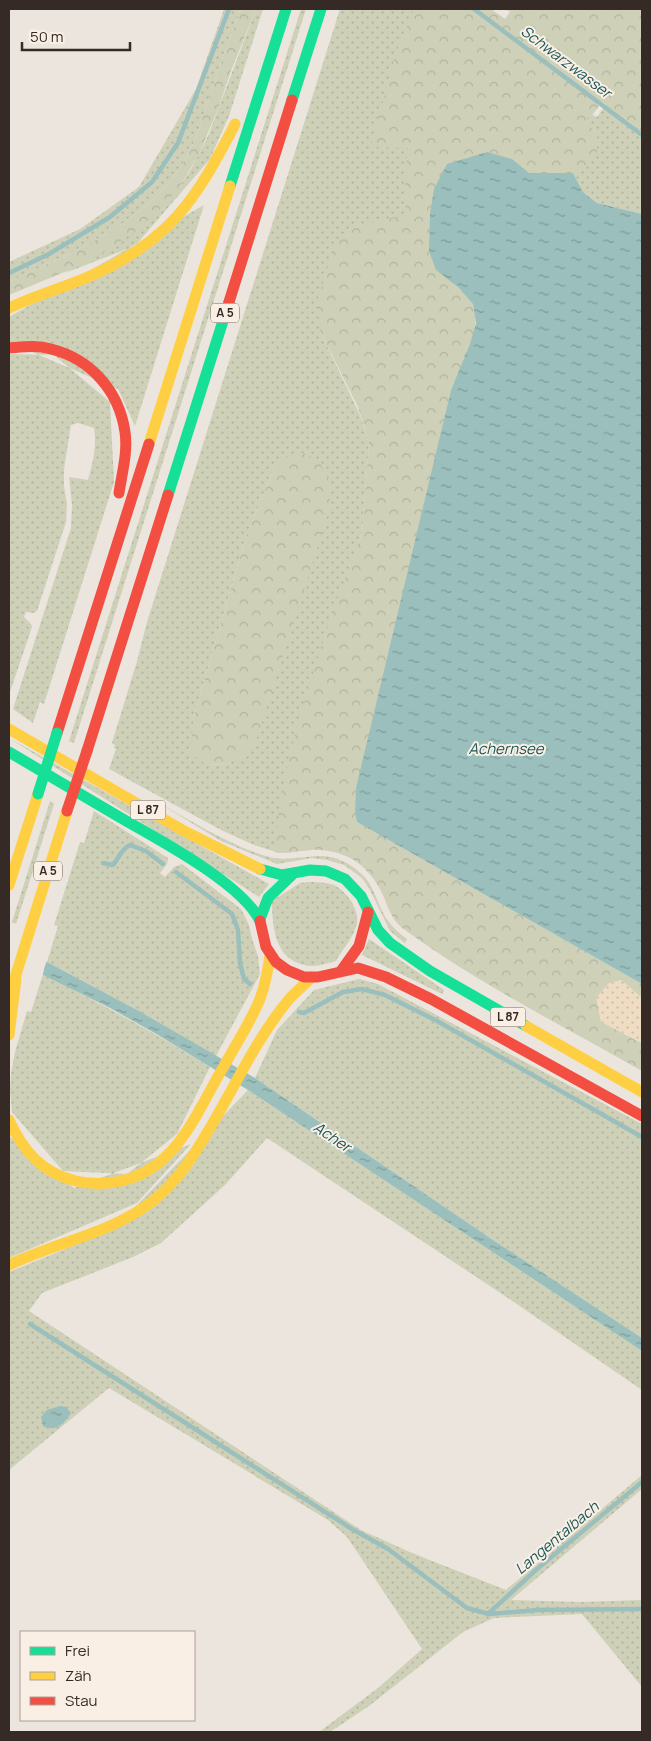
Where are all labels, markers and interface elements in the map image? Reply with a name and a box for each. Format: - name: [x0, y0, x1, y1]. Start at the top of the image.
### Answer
- scale bar: [22, 20, 130, 52]
- water label: Schwarzwasser: [517, 21, 618, 104]
- text: 50 m: [30, 26, 64, 47]
- road number: A 5: [211, 304, 239, 322]
- water label: Achernsee: [468, 738, 545, 759]
- road number: L 87: [130, 800, 166, 820]
- road number: A 5: [34, 861, 62, 880]
- road number: L 87: [490, 1008, 526, 1026]
- water label: Acher: [309, 1116, 357, 1158]
- water label: Langentalbach: [510, 1496, 604, 1579]
- legend: [20, 1631, 195, 1721]
- text: Frei: [65, 1640, 90, 1661]
- text: Zäh: [65, 1665, 92, 1686]
- text: Stau: [65, 1690, 98, 1711]

